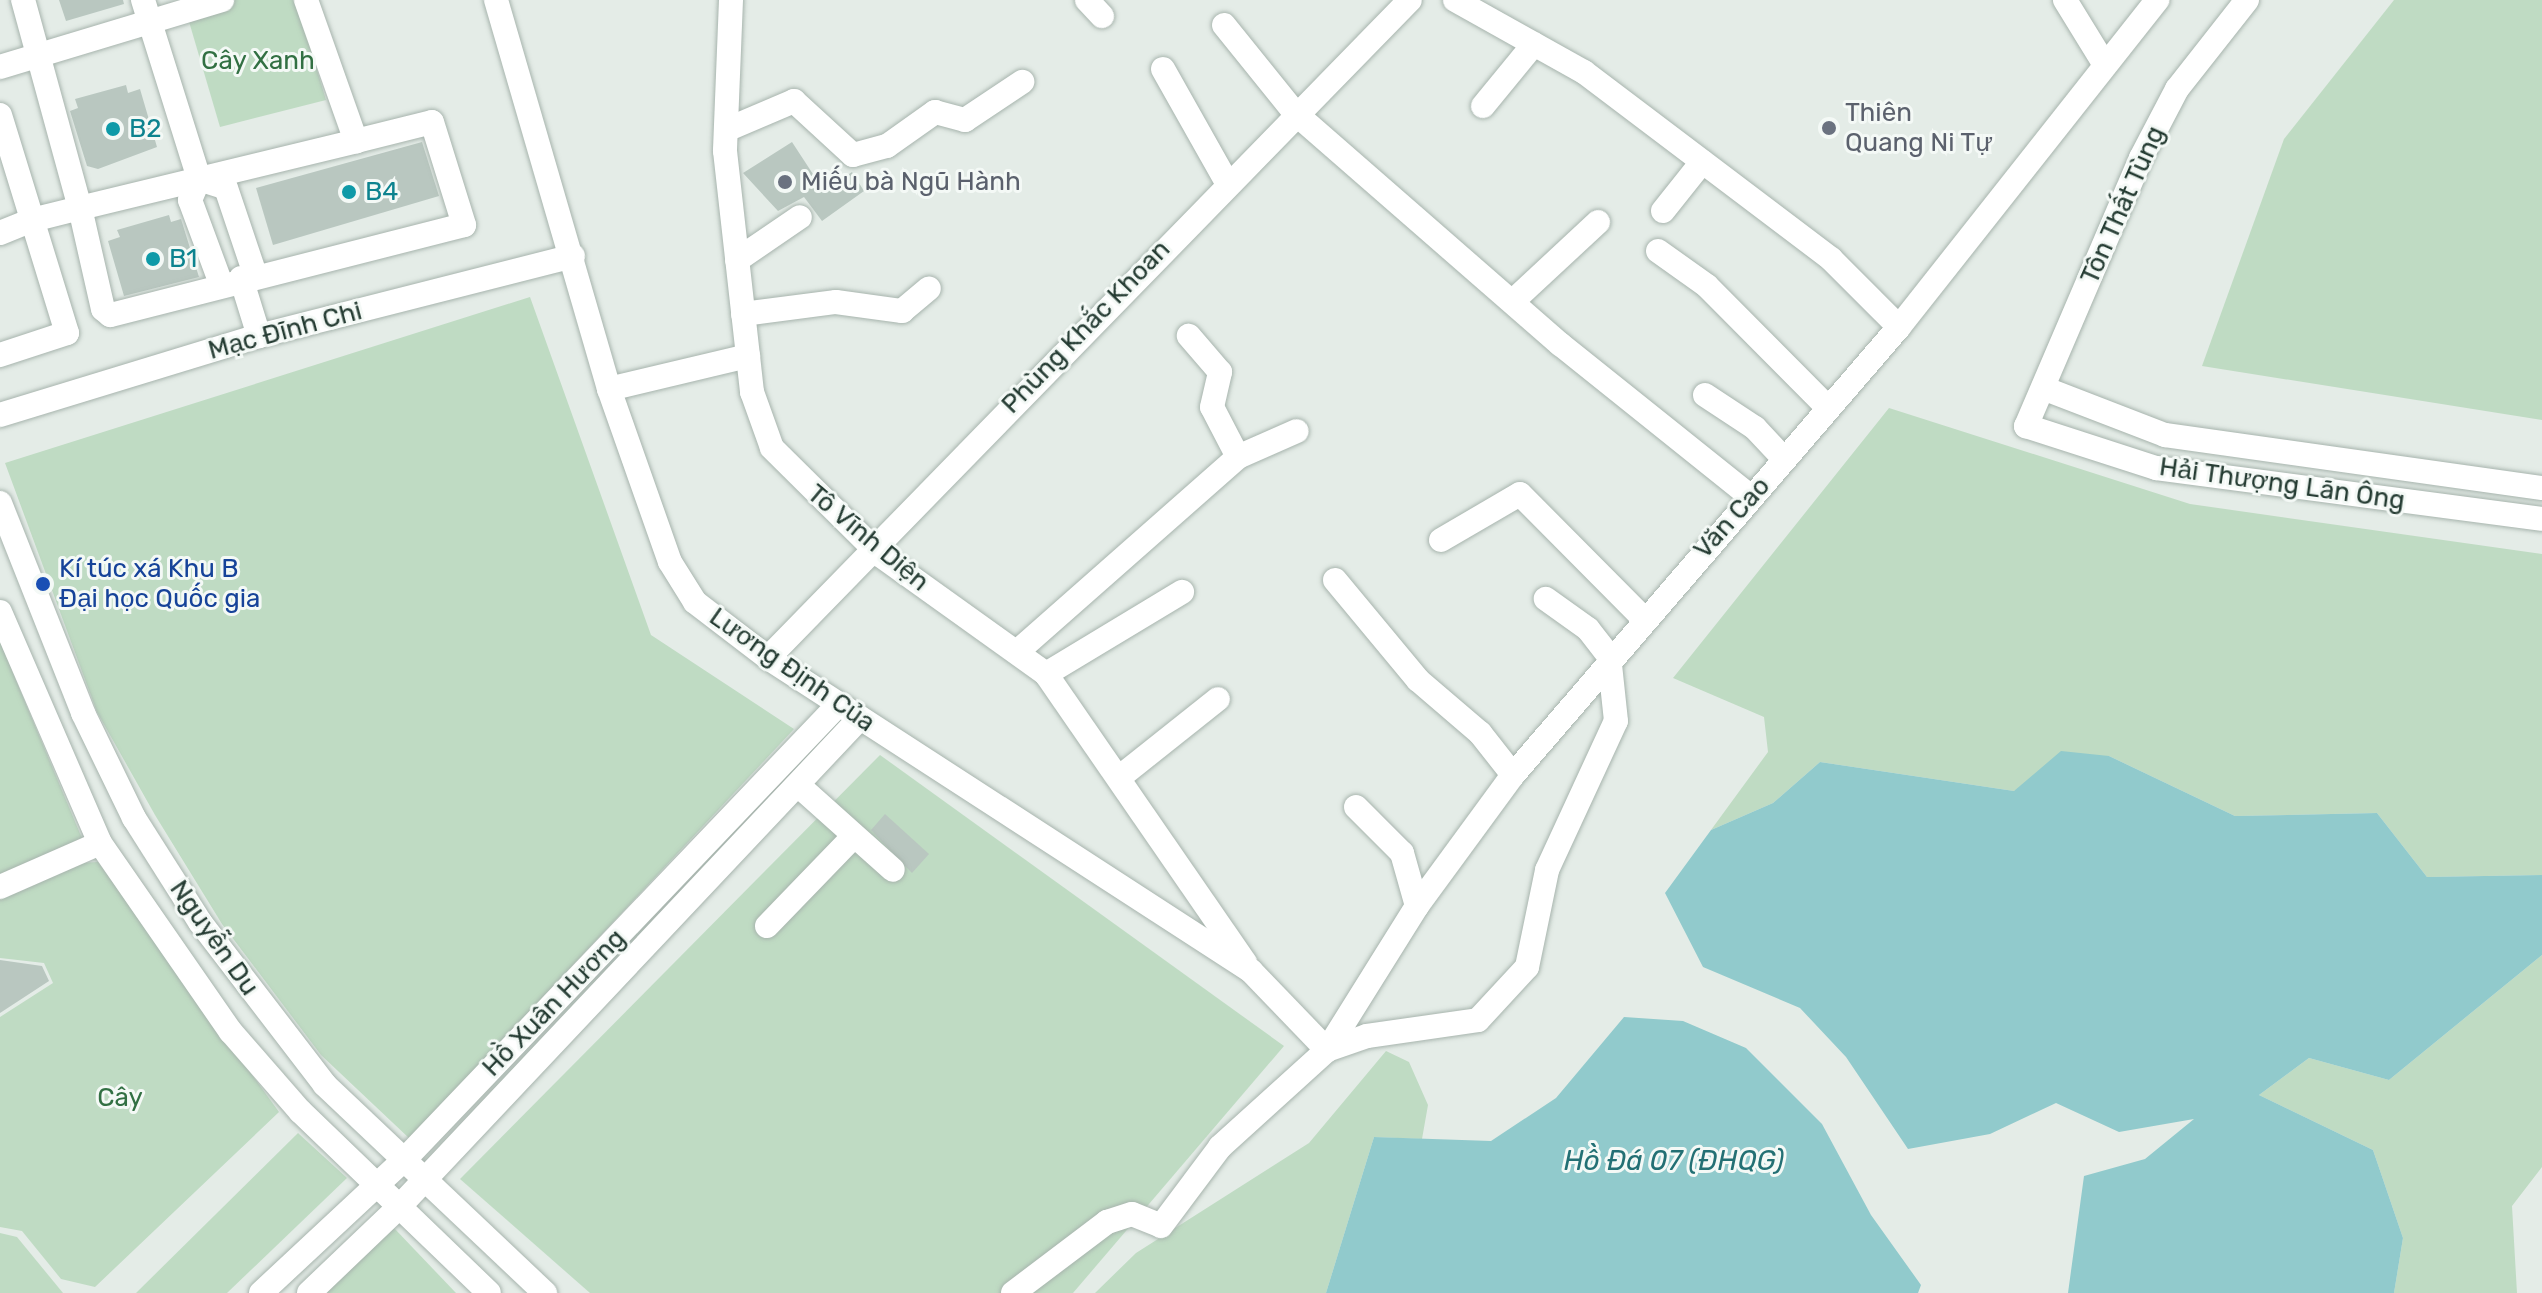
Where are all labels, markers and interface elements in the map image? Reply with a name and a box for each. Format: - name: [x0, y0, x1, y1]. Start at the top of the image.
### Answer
- park label: Cây Xanh: [201, 45, 315, 77]
- place label: Thiên Quang Ni Tự: [1845, 97, 1993, 158]
- place label: B2: [129, 113, 162, 145]
- marker: Thiên Quang Ni Tự: [1820, 119, 1838, 137]
- marker: B2: [104, 120, 122, 138]
- street label: Tôn Thất Tùng: [2074, 121, 2172, 289]
- place label: Miếu bà Ngũ Hành: [801, 166, 1021, 198]
- marker: Miếu bà Ngũ Hành: [776, 173, 794, 191]
- place label: B4: [365, 176, 399, 208]
- marker: B4: [340, 183, 358, 201]
- street label: Phùng Khắc Khoan: [995, 234, 1177, 420]
- place label: B1: [169, 243, 197, 275]
- marker: B1: [144, 250, 162, 268]
- street label: Mạc Đĩnh Chi: [205, 296, 365, 366]
- street label: Hải Thượng Lãn Ông: [2157, 451, 2407, 517]
- street label: Văn Cao: [1687, 471, 1777, 565]
- street label: Tô Vĩnh Diện: [801, 478, 935, 598]
- place label: Kí túc xá Khu B Đại học Quốc gia: [59, 553, 260, 614]
- marker: Kí túc xá Khu B Đại học Quốc gia: [34, 575, 52, 593]
- street label: Lương Định Của: [703, 601, 881, 739]
- street label: Nguyễn Du: [163, 874, 265, 1002]
- street label: Hồ Xuân Hương: [476, 923, 632, 1083]
- park label: Cây: [97, 1082, 143, 1114]
- water label: Hồ Đá 07 (ĐHQG): [1564, 1144, 1784, 1178]

